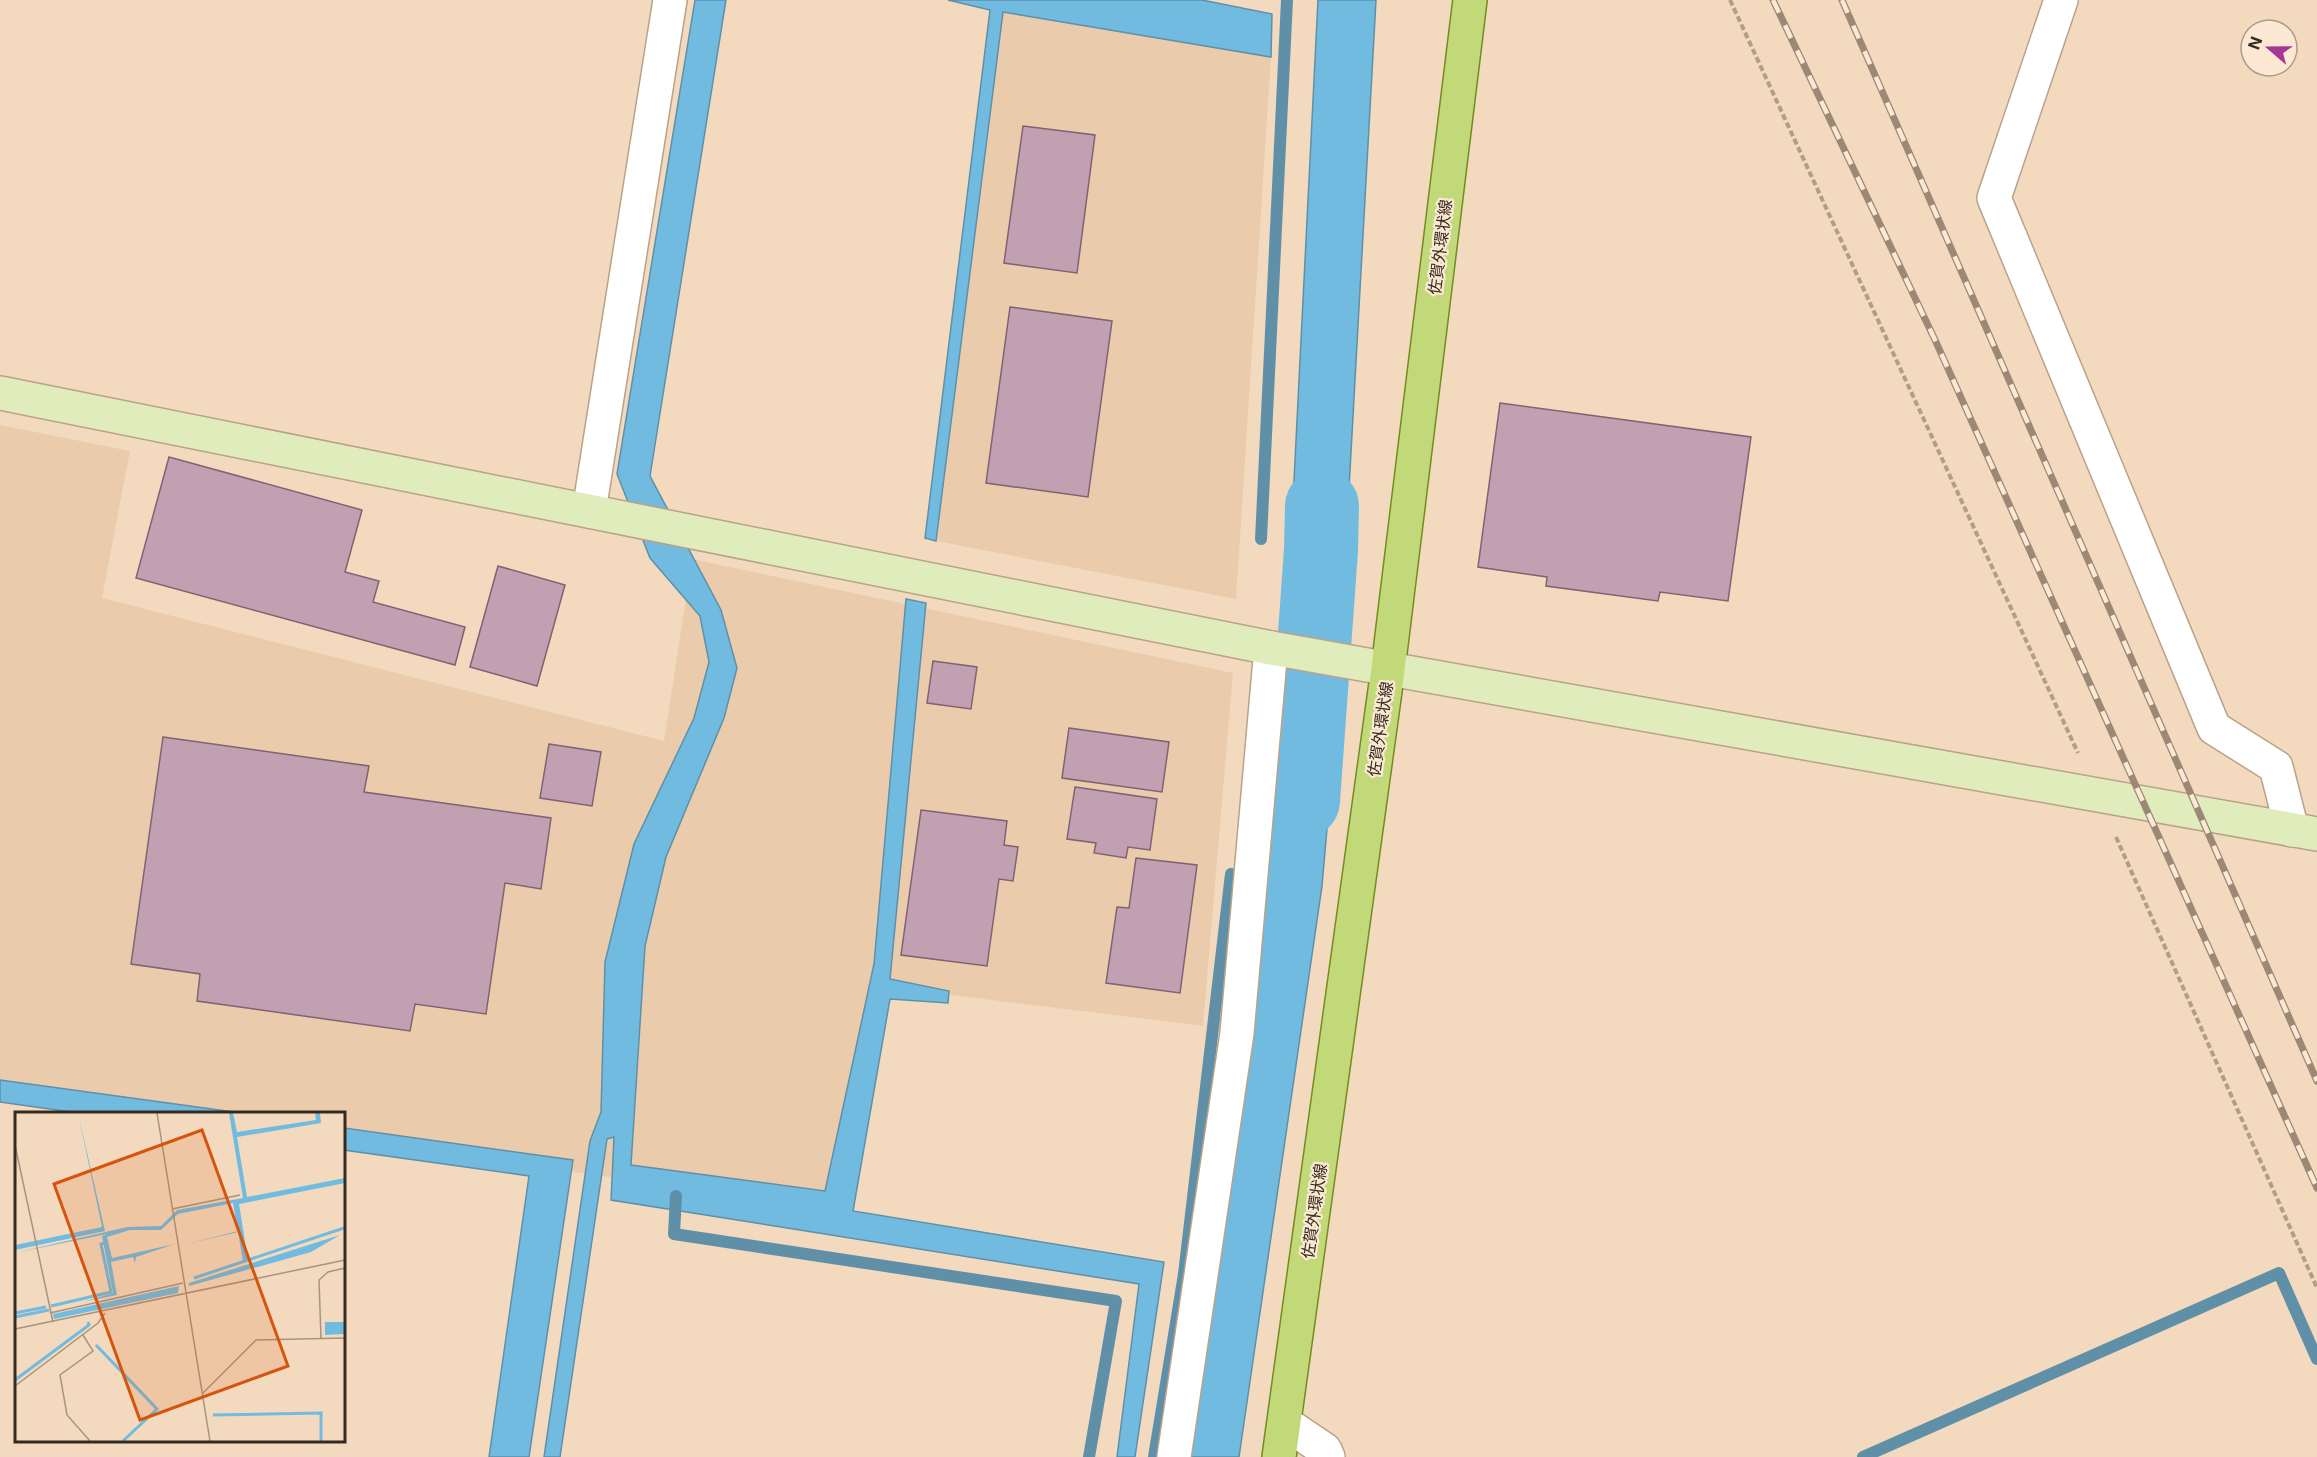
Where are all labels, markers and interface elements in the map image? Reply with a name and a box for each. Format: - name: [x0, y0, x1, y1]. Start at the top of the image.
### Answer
- north arrow: [2239, 18, 2299, 78]
- text: N: [2243, 34, 2266, 52]
- street label: 佐賀外環状線: [1424, 198, 1456, 296]
- street label: 佐賀外環状線: [1363, 680, 1397, 778]
- inset map: [15, 1112, 345, 1442]
- street label: 佐賀外環状線: [1297, 1162, 1331, 1260]

